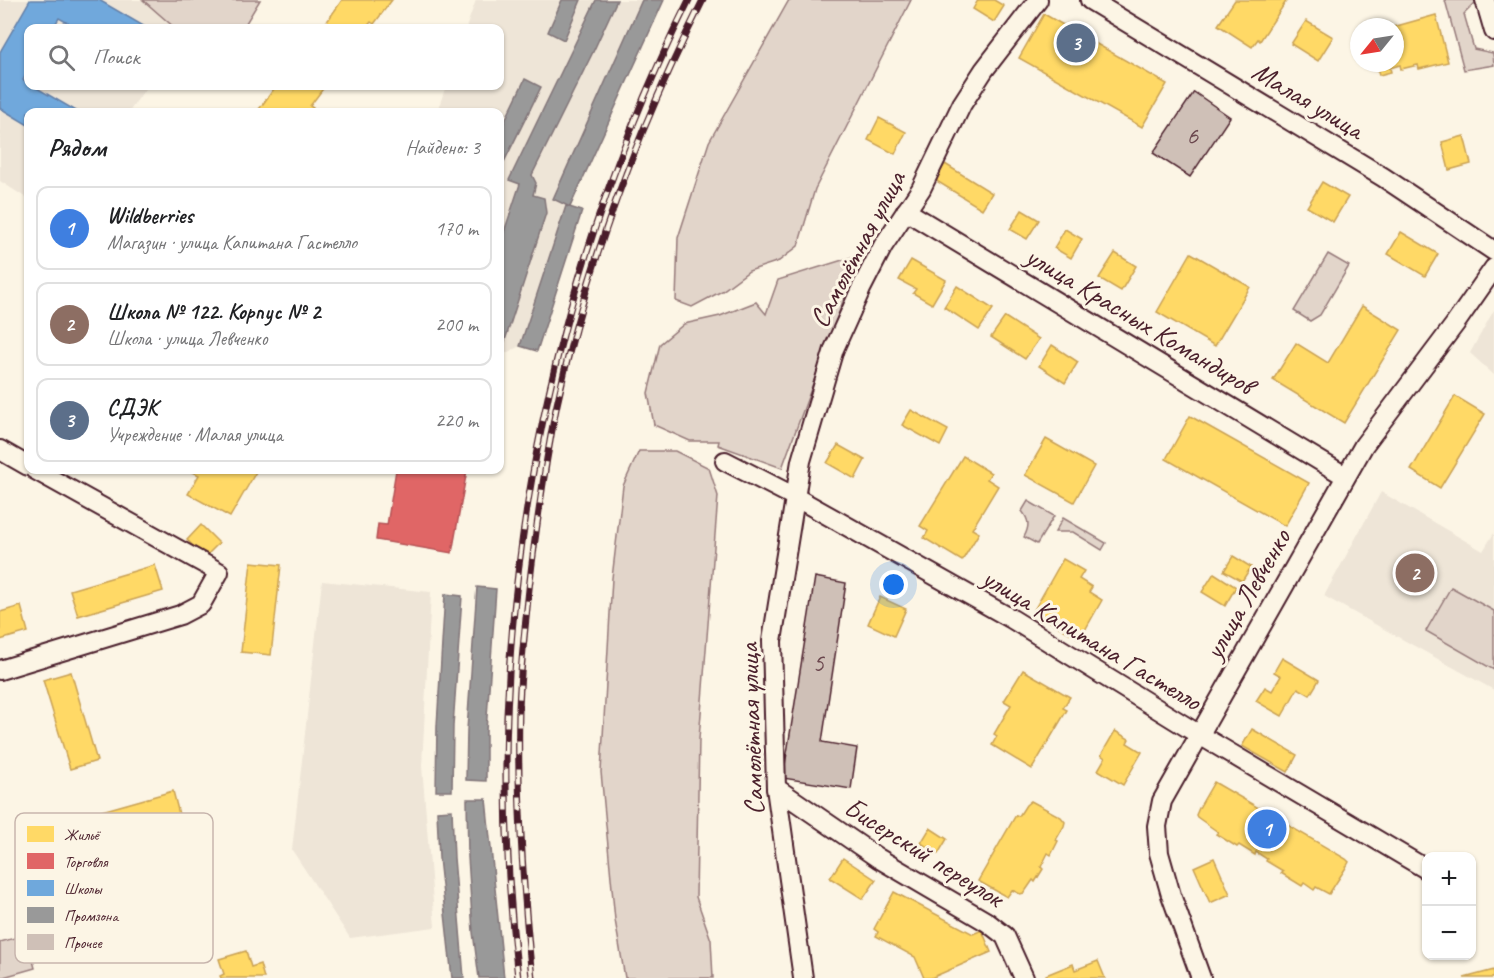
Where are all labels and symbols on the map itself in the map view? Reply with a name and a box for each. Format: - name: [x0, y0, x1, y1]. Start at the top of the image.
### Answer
- north arrow: [1350, 18, 1404, 72]
- pin: 3: [1056, 20, 1096, 66]
- street label: Малая улица: [1246, 53, 1372, 148]
- house number: 6: [1186, 119, 1199, 152]
- street label: Самолётная улица: [801, 163, 914, 333]
- street label: улица Красных Командиров: [1018, 237, 1265, 405]
- street label: улица Левченко: [1195, 521, 1299, 667]
- pin: 2: [1396, 550, 1434, 596]
- street label: улица Капитана Гастелло: [974, 559, 1210, 719]
- your location: [879, 570, 908, 599]
- street label: Самолётная улица: [730, 641, 771, 816]
- house number: 5: [812, 646, 825, 679]
- street label: Бисерский переулок: [838, 789, 1012, 916]
- pin: 1: [1248, 806, 1286, 852]
- legend: [15, 813, 213, 963]
- text: Жильё: [64, 825, 102, 845]
- text: Торговля: [64, 852, 109, 872]
- text: Школы: [64, 879, 103, 899]
- text: Промзона: [64, 906, 119, 926]
- text: Прочее: [64, 933, 103, 953]

